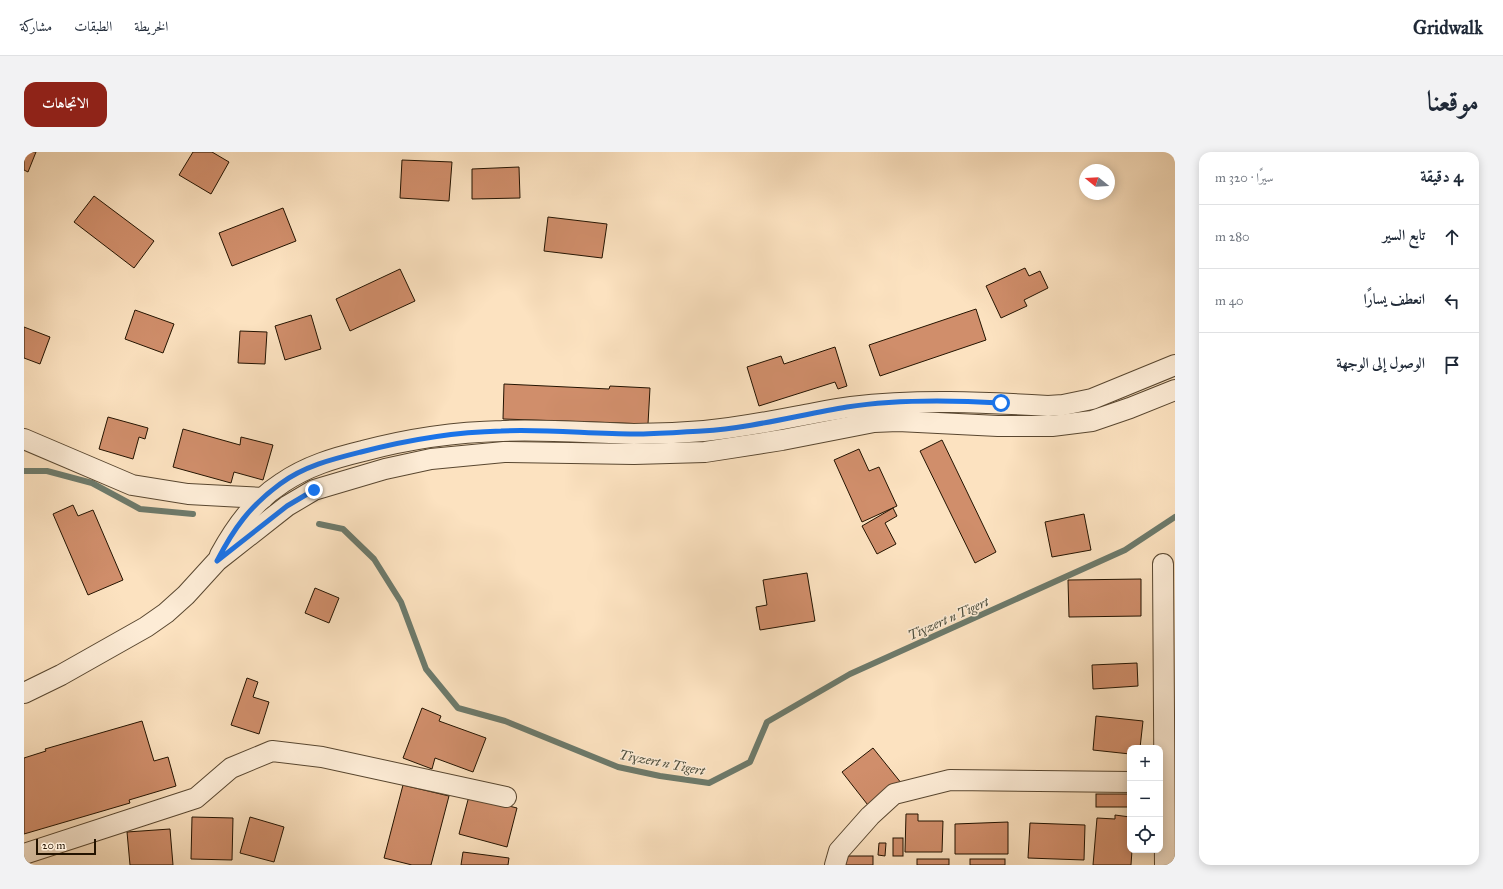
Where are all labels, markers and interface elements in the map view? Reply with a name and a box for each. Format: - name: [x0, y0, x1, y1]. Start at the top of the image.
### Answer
- text: Gridwalk: [1413, 16, 1483, 39]
- text: مشاركة: [20, 18, 52, 35]
- text: الطبقات: [74, 18, 112, 35]
- text: الخريطة: [134, 18, 168, 35]
- button: الاتجاهات: [24, 82, 107, 127]
- text: موقعنا: [1427, 84, 1479, 119]
- north arrow: [1079, 164, 1115, 200]
- text: 4 دقيقة: [1420, 166, 1463, 187]
- text: سيرًا · 320 m: [1215, 170, 1274, 186]
- text: تابع السير: [1383, 226, 1425, 244]
- icon: ahead: [1441, 226, 1463, 248]
- text: 280 m: [1215, 229, 1250, 245]
- text: انعطف يسارًا: [1363, 290, 1425, 308]
- icon: left: [1441, 290, 1463, 312]
- text: 40 m: [1215, 293, 1244, 309]
- text: الوصول إلى الوجهة: [1336, 354, 1425, 372]
- icon: arrive: [1441, 354, 1463, 376]
- route start: [992, 394, 1010, 412]
- route end: [305, 481, 323, 499]
- water label: Tiɣzert n Tigert: [906, 594, 992, 644]
- map controls: [1127, 745, 1163, 853]
- button: +: [1127, 745, 1163, 781]
- water label: Tiɣzert n Tigert: [618, 747, 707, 779]
- button: −: [1127, 781, 1163, 817]
- button: locate: [1127, 817, 1163, 853]
- scale bar: [36, 837, 96, 856]
- text: 20 m: [42, 839, 65, 852]

